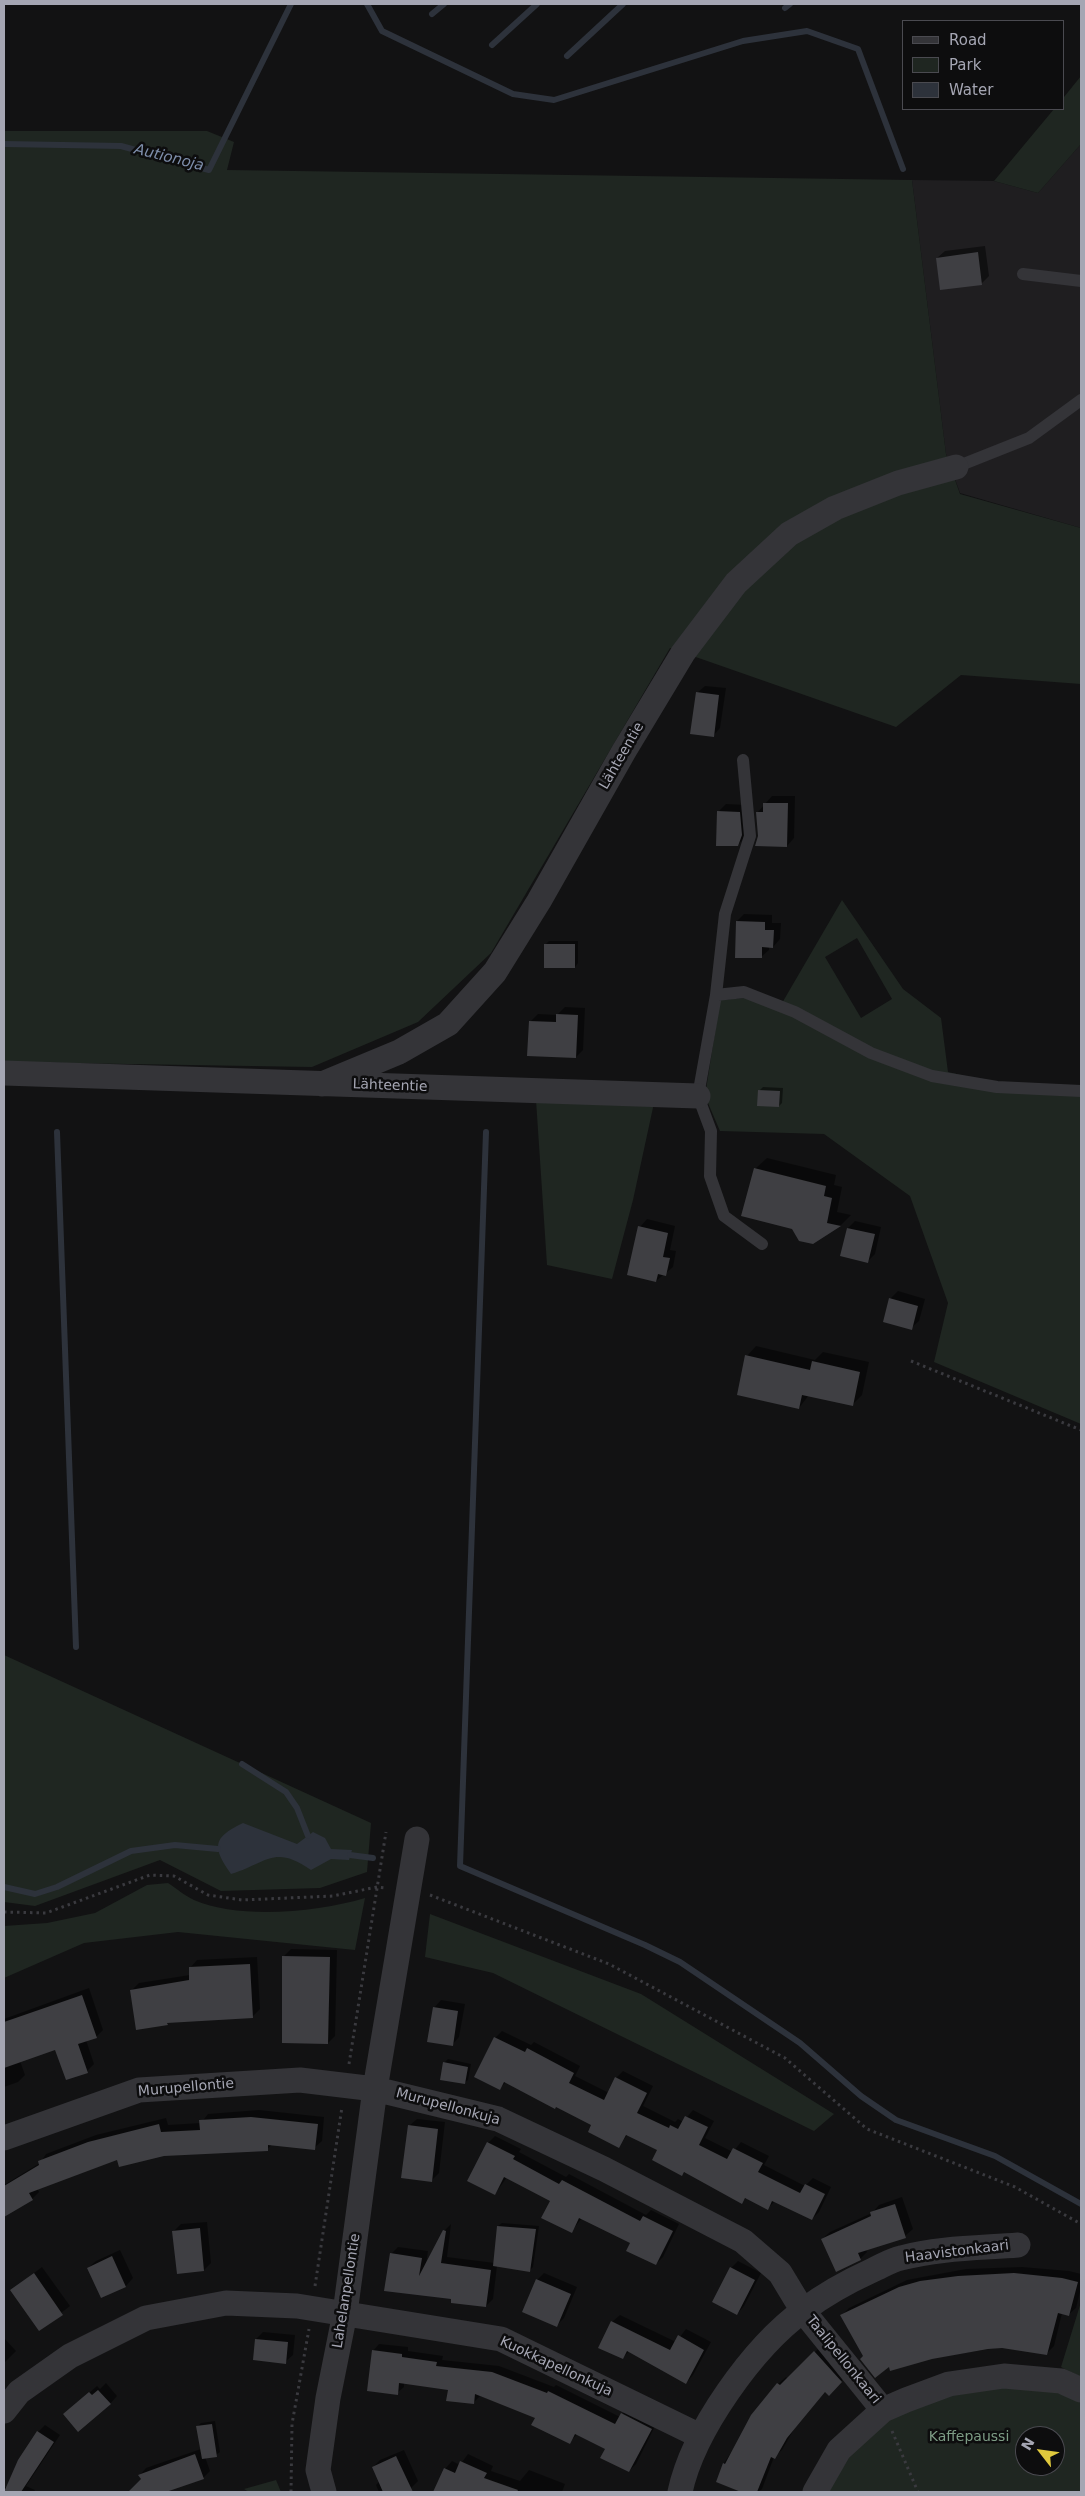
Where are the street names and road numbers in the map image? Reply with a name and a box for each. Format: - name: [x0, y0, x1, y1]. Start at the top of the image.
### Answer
- street label: Lähteentie: [596, 719, 648, 793]
- street label: Lähteentie: [352, 1076, 428, 1096]
- street label: Murupellontie: [137, 2075, 235, 2101]
- street label: Murupellonkuja: [394, 2085, 502, 2129]
- street label: Lahelanpellontie: [330, 2232, 364, 2350]
- street label: Haavistonkaari: [904, 2237, 1010, 2267]
- street label: Taalipellonkaari: [802, 2313, 884, 2407]
- street label: Kuokkapellonkuja: [497, 2334, 615, 2400]

